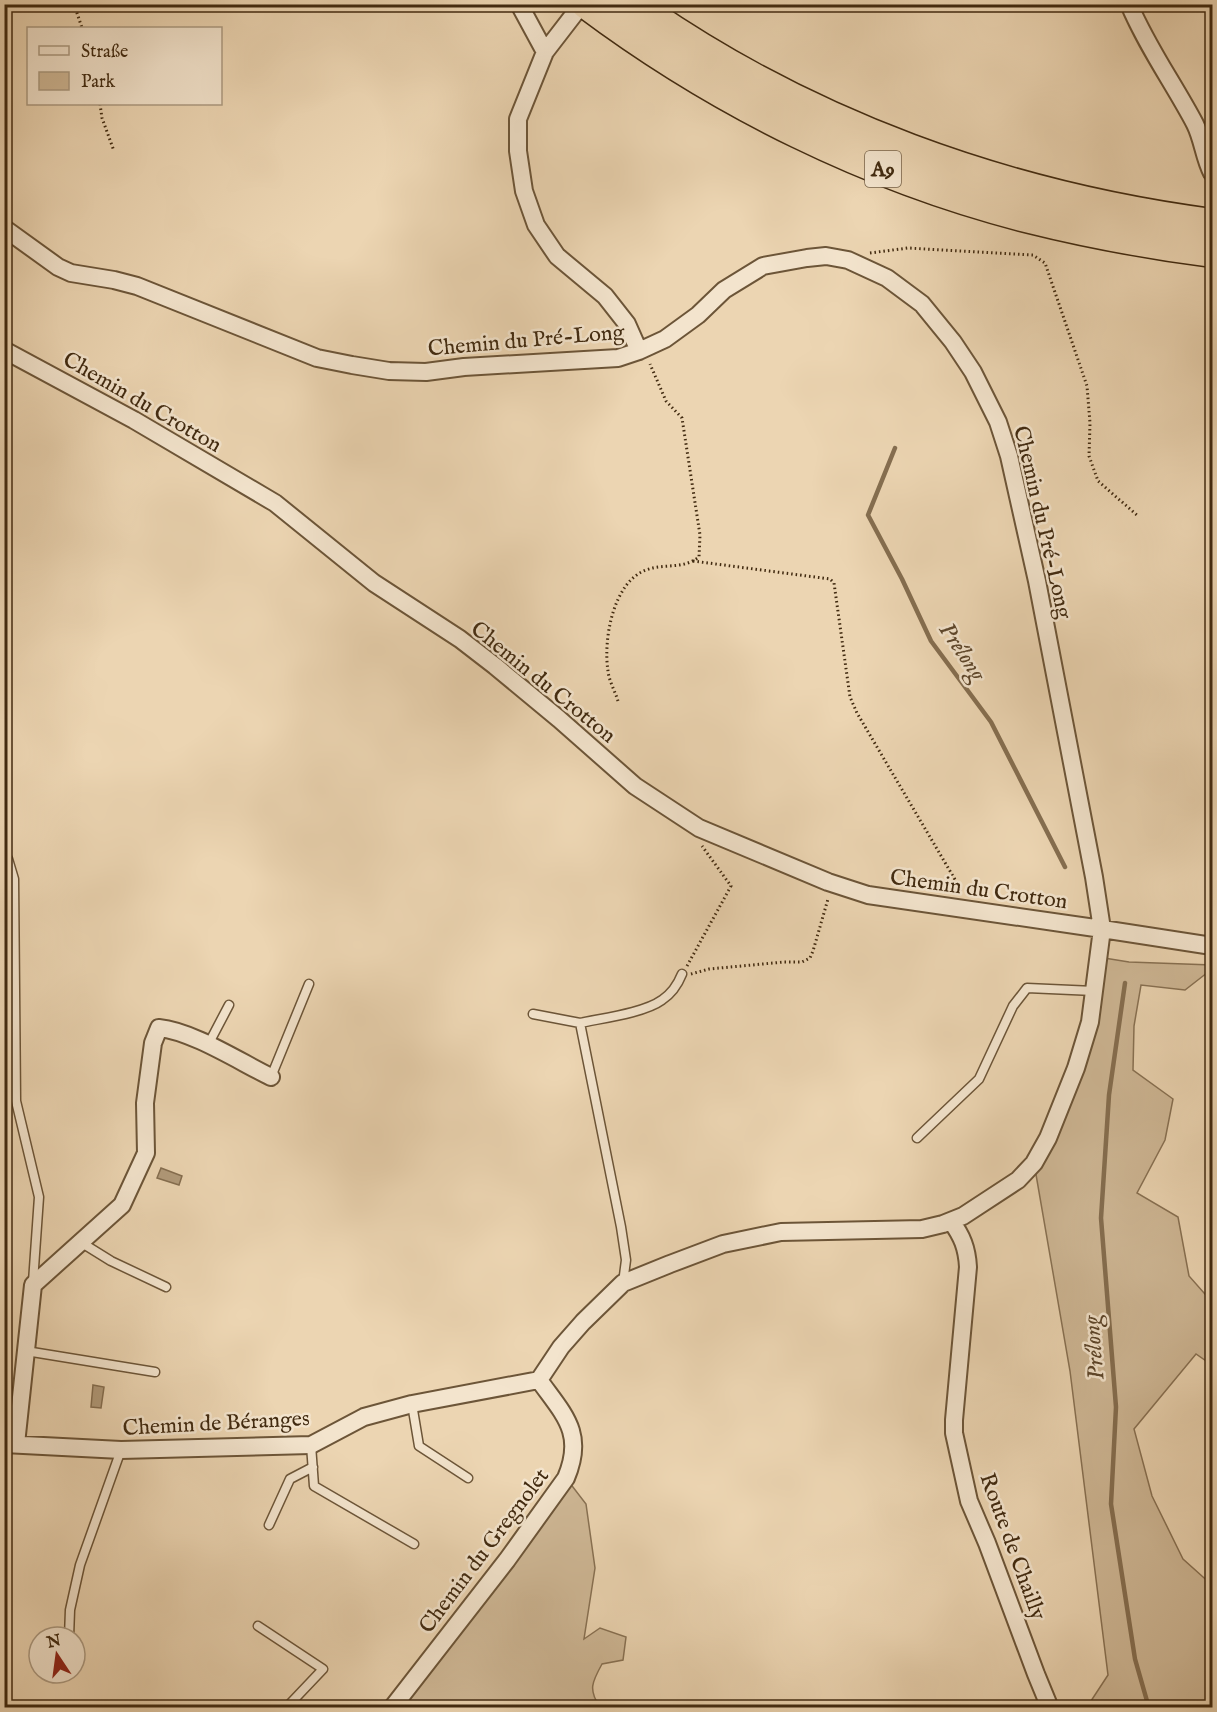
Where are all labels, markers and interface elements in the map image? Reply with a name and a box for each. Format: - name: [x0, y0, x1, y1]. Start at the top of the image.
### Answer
- legend: [27, 27, 222, 105]
- text: Straße: [81, 41, 128, 64]
- text: Park: [81, 71, 116, 94]
- road number: A9: [865, 151, 901, 187]
- street label: Chemin du Pré-Long: [427, 318, 627, 364]
- street label: Chemin du Crotton: [58, 346, 227, 460]
- street label: Chemin du Pré-Long: [1006, 423, 1078, 623]
- street label: Chemin du Crotton: [464, 615, 621, 750]
- water label: Prélong: [931, 616, 993, 688]
- street label: Chemin du Crotton: [888, 864, 1070, 916]
- water label: Prélong: [1076, 1314, 1113, 1381]
- street label: Chemin de Béranges: [122, 1405, 310, 1443]
- street label: Chemin du Gregnolet: [413, 1463, 556, 1639]
- street label: Route de Chailly: [973, 1469, 1052, 1624]
- north arrow: [27, 1625, 87, 1685]
- text: N: [44, 1631, 63, 1654]

